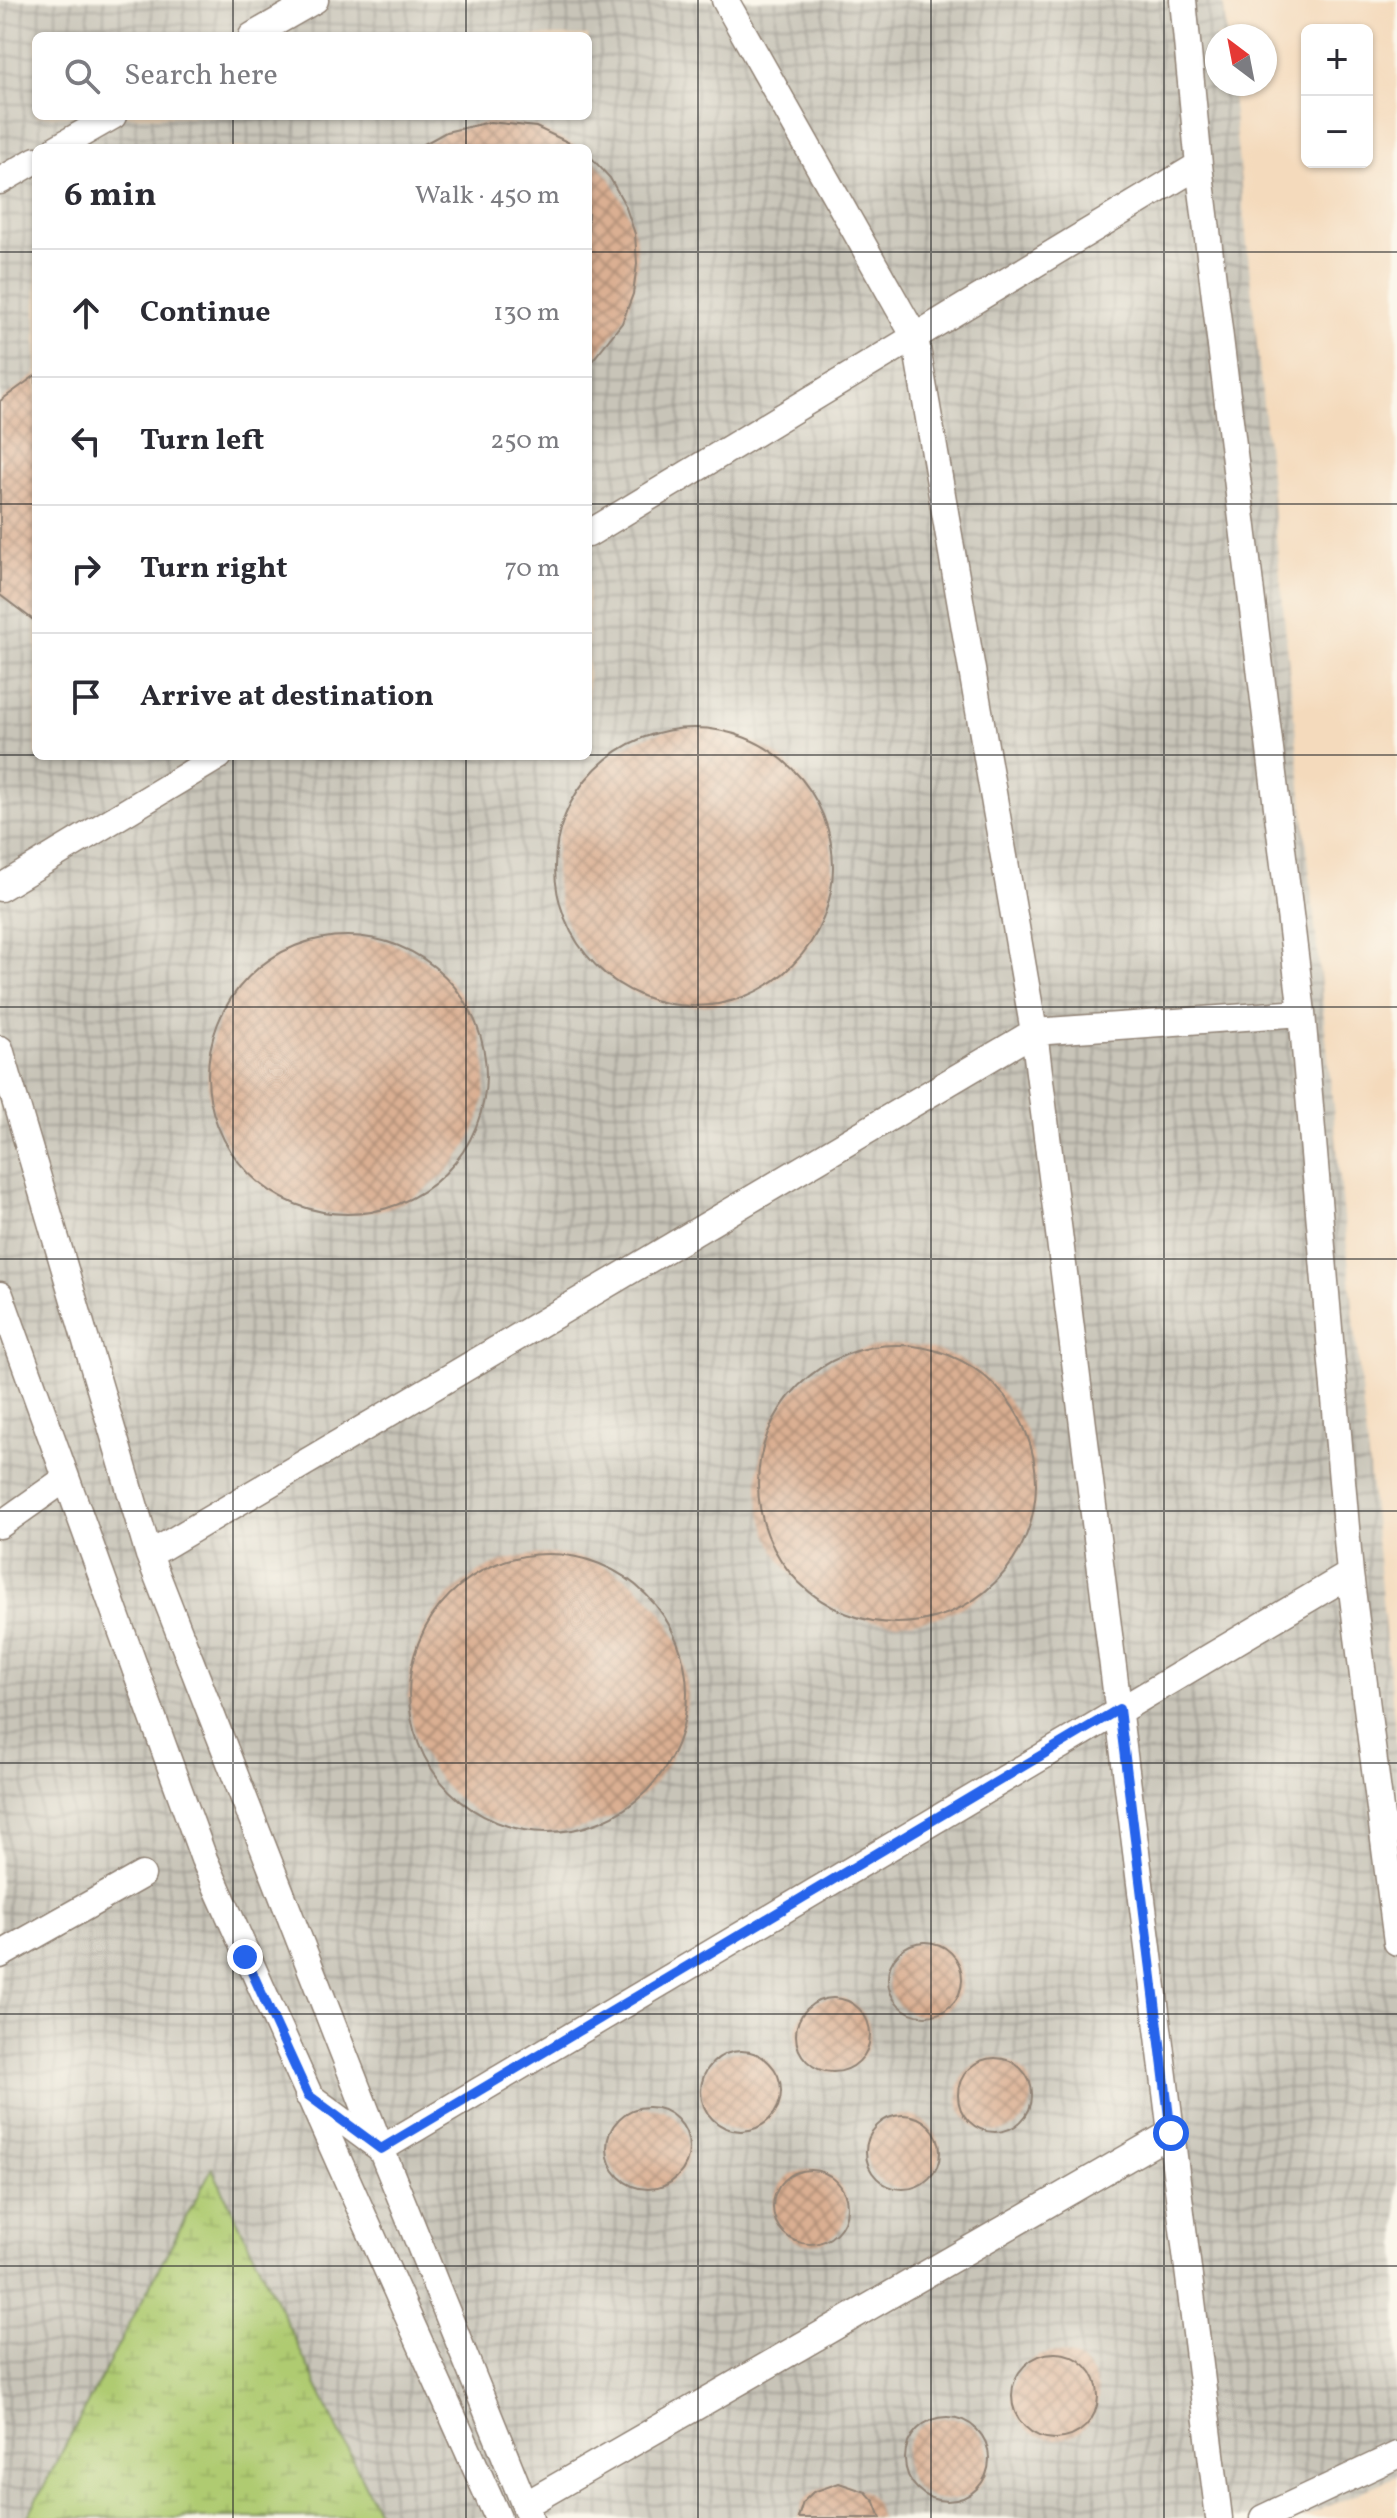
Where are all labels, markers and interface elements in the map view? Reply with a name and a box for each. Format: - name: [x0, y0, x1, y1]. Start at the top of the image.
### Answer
- north arrow: [1205, 24, 1277, 96]
- map controls: [1301, 24, 1373, 168]
- button: +: [1301, 24, 1373, 96]
- search box: [32, 32, 592, 120]
- icon: search: [60, 54, 104, 98]
- text: Search here: [124, 55, 278, 97]
- button: −: [1301, 96, 1373, 168]
- text: 6 min: [64, 173, 157, 220]
- text: Walk · 450 m: [415, 178, 560, 214]
- icon: ahead: [64, 291, 108, 335]
- text: Continue: [140, 292, 271, 334]
- text: 130 m: [493, 295, 560, 331]
- icon: left: [64, 419, 108, 463]
- text: Turn left: [140, 420, 264, 462]
- text: 250 m: [490, 423, 560, 459]
- icon: right: [64, 547, 108, 591]
- text: Turn right: [140, 548, 288, 590]
- text: 70 m: [505, 551, 560, 587]
- icon: arrive: [64, 675, 108, 719]
- text: Arrive at destination: [140, 676, 434, 718]
- route end: [227, 1939, 263, 1975]
- route start: [1153, 2115, 1189, 2151]

